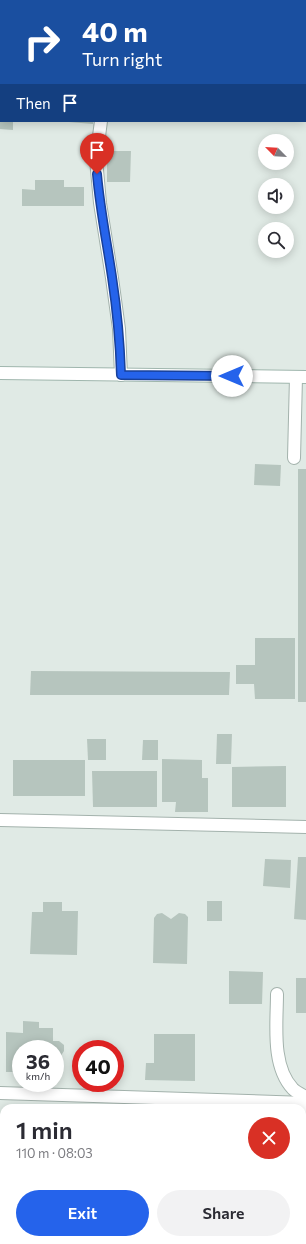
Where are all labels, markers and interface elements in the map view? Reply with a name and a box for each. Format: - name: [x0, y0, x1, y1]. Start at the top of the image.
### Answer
- text: 40 m: [82, 14, 148, 48]
- icon: right: [16, 16, 68, 68]
- text: Turn right: [82, 48, 162, 70]
- icon: arrive: [59, 92, 81, 114]
- text: Then: [16, 94, 51, 112]
- pin: [80, 133, 114, 174]
- north arrow: [258, 134, 294, 170]
- map controls: [258, 134, 294, 258]
- icon: arrive: [86, 139, 108, 161]
- button: sound: [258, 178, 294, 214]
- button: search: [258, 222, 294, 258]
- position arrow: [211, 355, 253, 397]
- speed limit sign: 40: [72, 1040, 124, 1092]
- text: 36: [26, 1049, 50, 1073]
- text: km/h: [26, 1070, 50, 1082]
- text: 1 min: [16, 1115, 73, 1144]
- button: close: [248, 1117, 290, 1159]
- text: 110 m · 08:03: [16, 1145, 93, 1161]
- button: Exit: [16, 1190, 149, 1236]
- button: Share: [157, 1190, 290, 1236]

